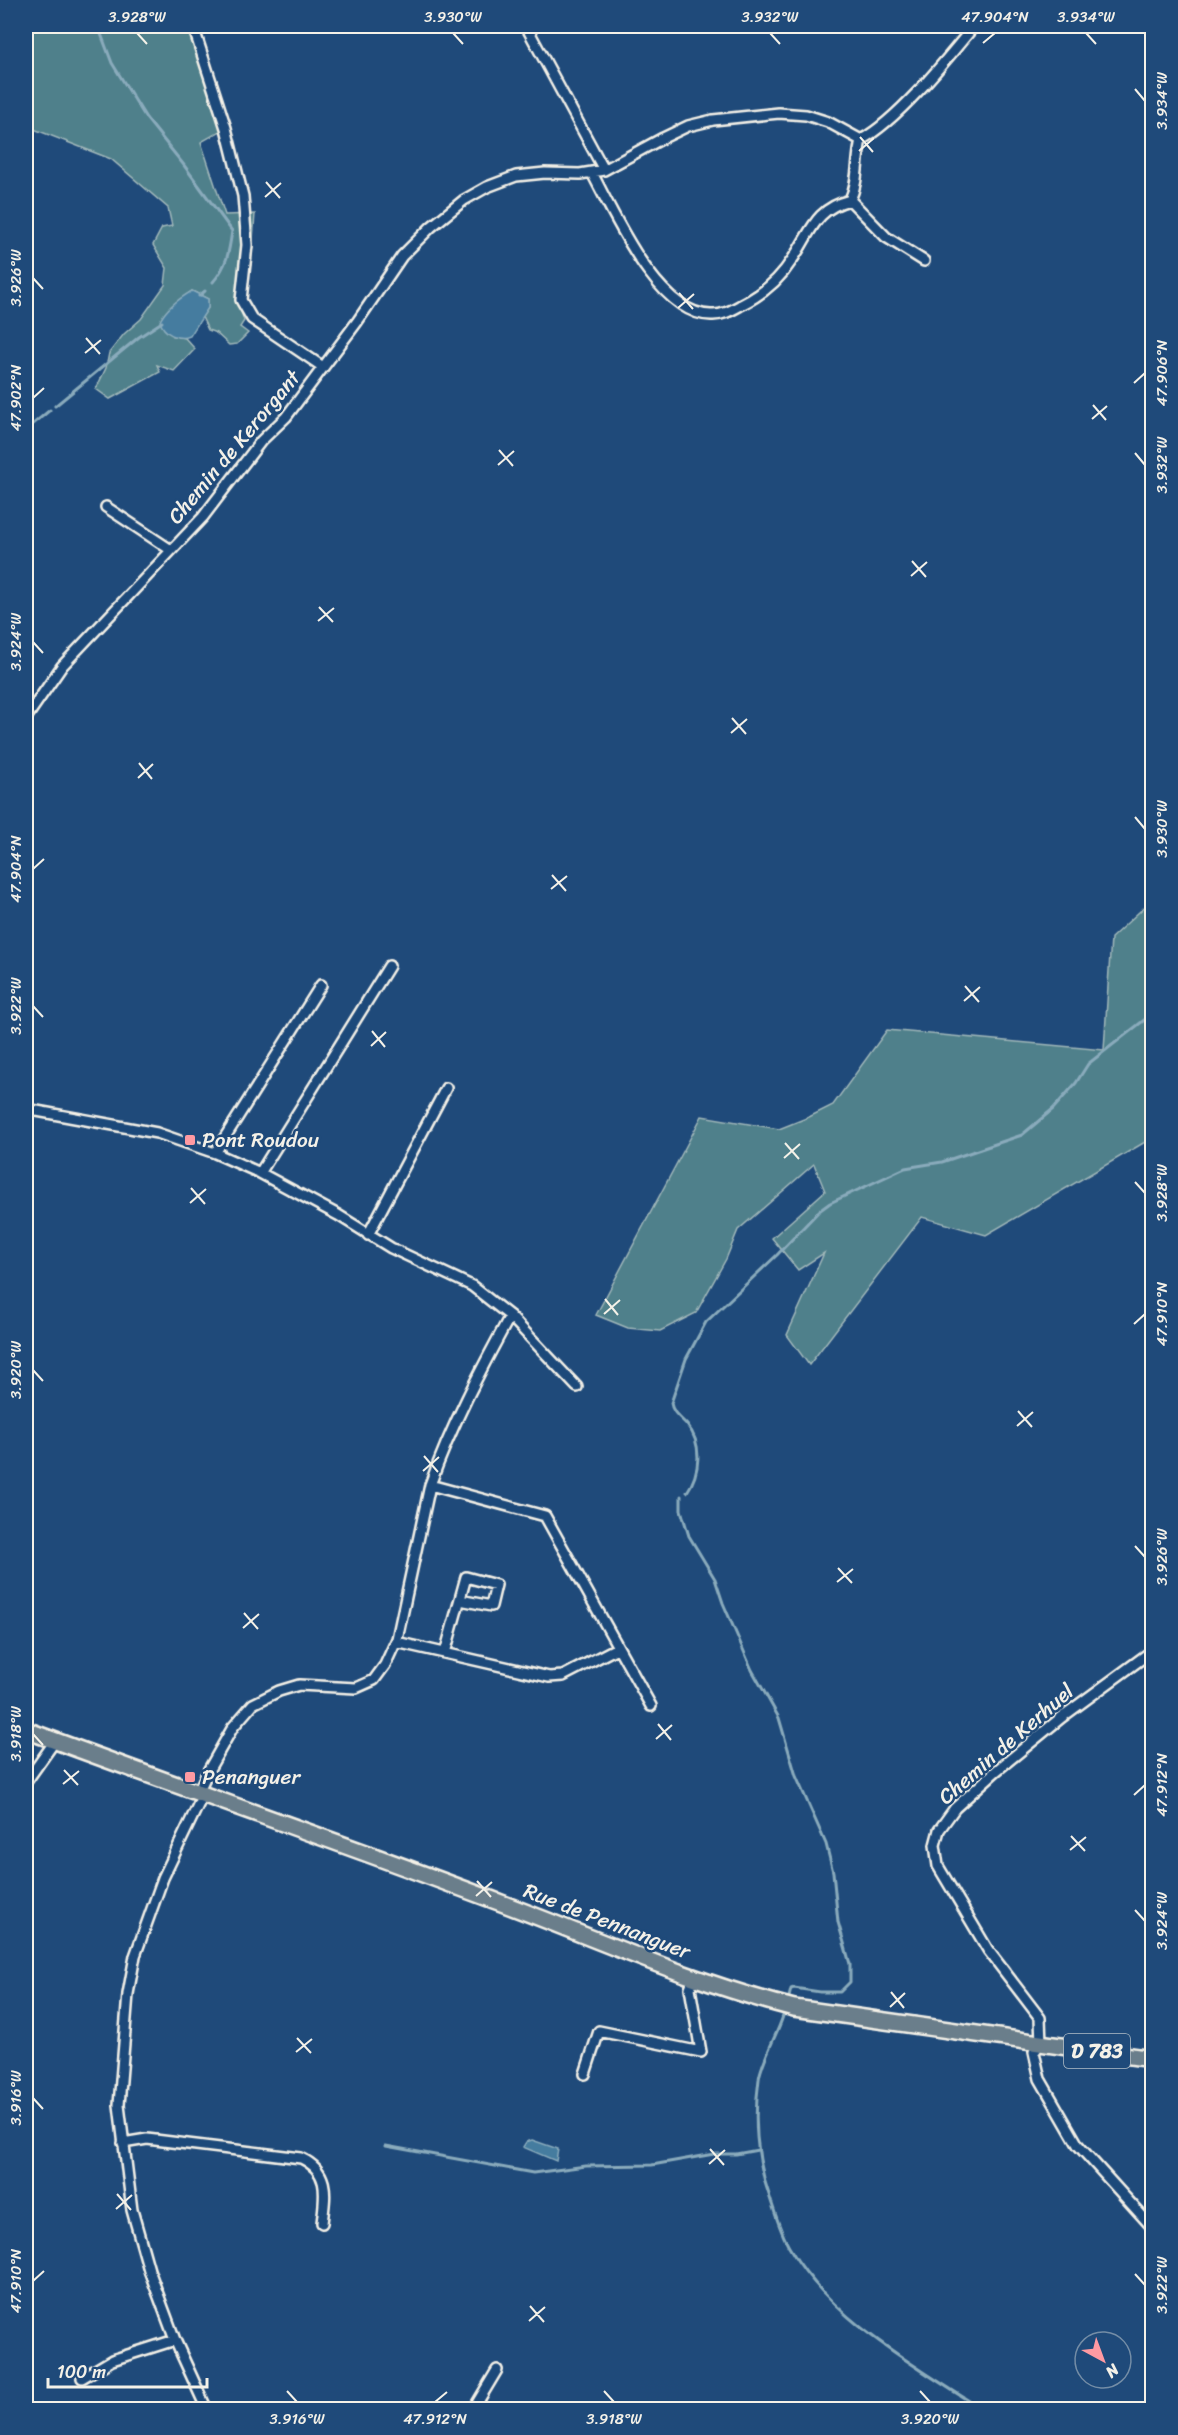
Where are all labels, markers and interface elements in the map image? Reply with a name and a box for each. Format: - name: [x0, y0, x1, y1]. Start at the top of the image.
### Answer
- text: 3.928°W: [108, 4, 166, 30]
- text: 3.930°W: [424, 4, 482, 30]
- text: 3.932°W: [742, 4, 799, 30]
- text: 47.904°N: [961, 4, 1029, 30]
- text: 3.934°W: [1057, 4, 1115, 30]
- text: 3.934°W: [1149, 72, 1175, 130]
- text: 3.926°W: [3, 249, 29, 307]
- text: 47.906°N: [1149, 339, 1175, 406]
- street label: Chemin de Kerorgant: [158, 360, 311, 533]
- text: 47.902°N: [3, 364, 29, 431]
- text: 3.932°W: [1149, 436, 1175, 493]
- text: 3.924°W: [3, 613, 29, 671]
- text: 3.930°W: [1149, 800, 1175, 858]
- text: 47.904°N: [3, 835, 29, 903]
- text: 3.922°W: [3, 977, 29, 1035]
- place label: Pont Roudou: [202, 1121, 320, 1159]
- marker: Pont Roudou: [183, 1133, 197, 1147]
- text: 3.928°W: [1149, 1164, 1175, 1222]
- text: 47.910°N: [1149, 1281, 1175, 1346]
- text: 3.920°W: [3, 1341, 29, 1399]
- text: 3.926°W: [1149, 1528, 1175, 1586]
- street label: Chemin de Kerhuel: [929, 1673, 1084, 1814]
- text: 3.918°W: [3, 1706, 29, 1762]
- text: 47.912°N: [1149, 1753, 1175, 1817]
- place label: Penanguer: [202, 1758, 301, 1796]
- marker: Penanguer: [183, 1770, 197, 1784]
- street label: Rue de Pennanguer: [518, 1872, 697, 1971]
- text: 3.924°W: [1149, 1892, 1175, 1950]
- road number: D 783: [1064, 2034, 1130, 2068]
- text: 3.916°W: [3, 2070, 29, 2125]
- text: 47.910°N: [3, 2248, 29, 2313]
- text: 3.922°W: [1149, 2256, 1175, 2314]
- north arrow: [1073, 2330, 1133, 2390]
- scale bar: [48, 2351, 207, 2389]
- text: 100 m: [57, 2356, 106, 2388]
- text: N: [1098, 2356, 1127, 2386]
- text: 3.916°W: [270, 2406, 325, 2432]
- text: 47.912°N: [403, 2406, 467, 2432]
- text: 3.918°W: [586, 2406, 642, 2432]
- text: 3.920°W: [901, 2406, 959, 2432]

